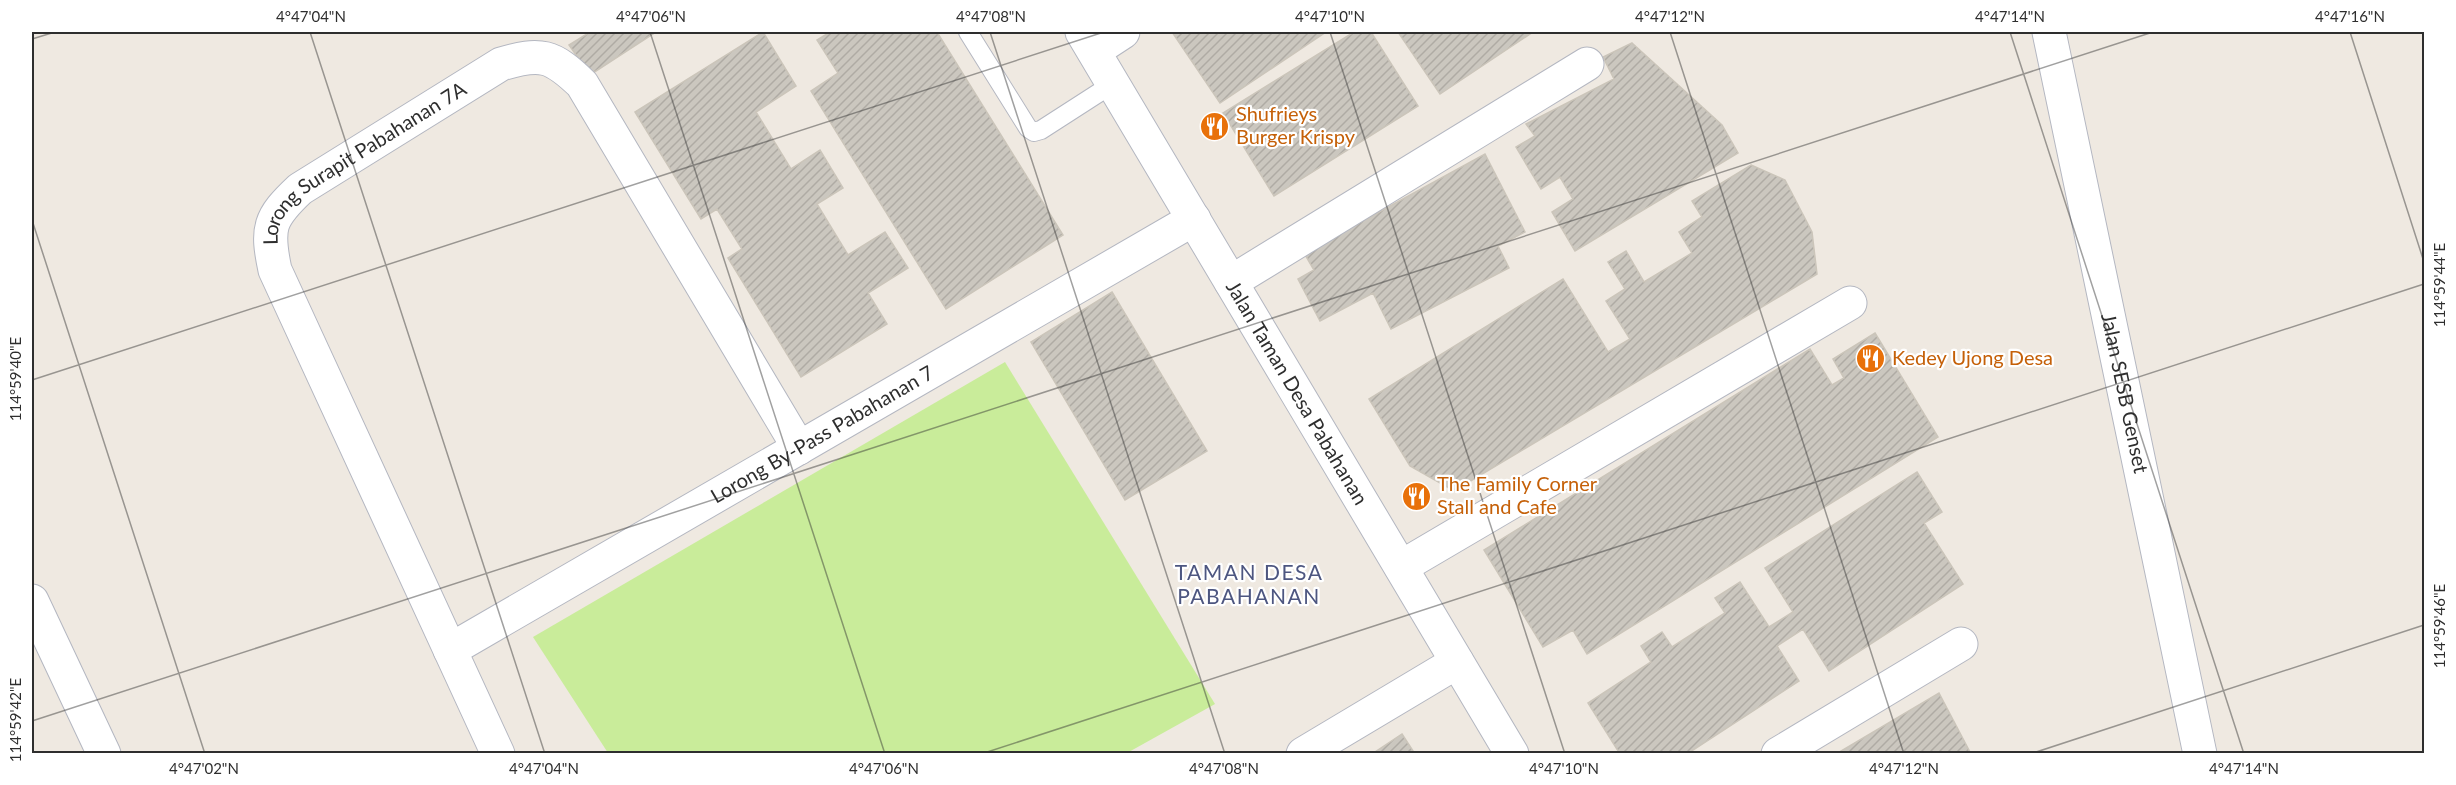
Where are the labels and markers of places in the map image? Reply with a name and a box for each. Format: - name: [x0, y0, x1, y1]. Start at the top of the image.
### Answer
- place label: Shufrieys Burger Krispy: [1236, 101, 1356, 148]
- restaurant icon: Shufrieys Burger Krispy: [1199, 110, 1231, 142]
- restaurant icon: Kedey Ujong Desa: [1855, 342, 1887, 374]
- place label: Kedey Ujong Desa: [1892, 345, 2053, 369]
- place label: The Family Corner Stall and Cafe: [1437, 471, 1598, 518]
- restaurant icon: The Family Corner Stall and Cafe: [1400, 480, 1432, 512]

